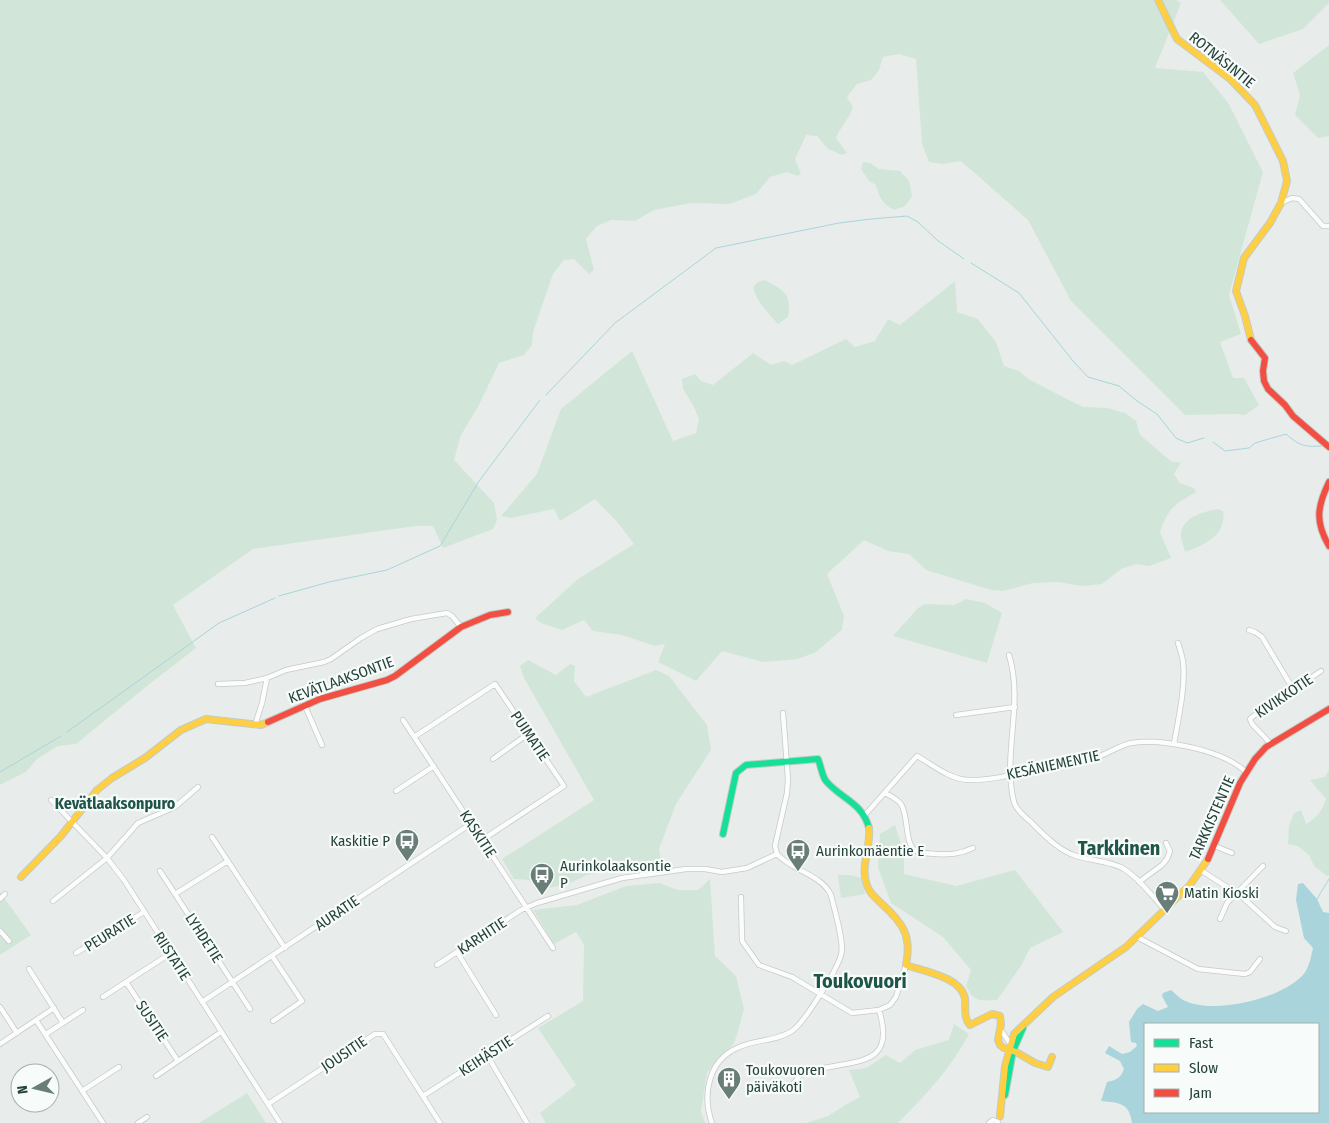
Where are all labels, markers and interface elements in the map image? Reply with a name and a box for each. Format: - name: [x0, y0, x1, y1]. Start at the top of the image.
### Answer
- street label: ROTNÄSINTIE: [1186, 28, 1258, 92]
- street label: KEVÄTLAAKSONTIE: [286, 653, 396, 707]
- street label: KIVIKKOTIE: [1252, 670, 1316, 722]
- street label: PUIMATIE: [507, 708, 553, 764]
- street label: KESÄNIEMENTIE: [1005, 746, 1101, 784]
- street label: TARKKISTENTIE: [1185, 773, 1239, 863]
- district label: Kevätlaaksonpuro: [55, 794, 176, 813]
- street label: KASKITIE: [456, 807, 500, 861]
- bus stop icon: Kaskitie P: [394, 828, 420, 862]
- place label: Kaskitie P: [330, 832, 390, 850]
- district label: Tarkkinen: [1078, 836, 1160, 860]
- bus stop icon: Aurinkomäentie E: [785, 838, 811, 872]
- place label: Aurinkomäentie E: [816, 842, 924, 860]
- place label: Aurinkolaaksontie P: [560, 857, 671, 892]
- bus stop icon: Aurinkolaaksontie P: [529, 862, 555, 896]
- supermarket icon: Matin Kioski: [1154, 880, 1180, 914]
- place label: Matin Kioski: [1184, 884, 1259, 902]
- street label: AURATIE: [311, 892, 363, 934]
- street label: PEURATIE: [81, 910, 139, 956]
- street label: LYHDETIE: [181, 910, 227, 966]
- street label: KARHITIE: [454, 913, 510, 959]
- street label: RIISTATIE: [150, 928, 194, 984]
- district label: Toukovuori: [813, 969, 907, 993]
- street label: SUSITIE: [132, 997, 172, 1045]
- legend: [1144, 1023, 1319, 1113]
- street label: JOUSITIE: [318, 1032, 370, 1076]
- street label: KEIHÄSTIE: [456, 1032, 516, 1080]
- text: Fast: [1189, 1034, 1213, 1052]
- text: Slow: [1189, 1059, 1218, 1077]
- place label: Toukovuoren päiväkoti: [746, 1061, 825, 1096]
- north arrow: [10, 1063, 60, 1113]
- building icon: Toukovuoren päiväkoti: [716, 1066, 742, 1100]
- text: N: [14, 1084, 32, 1095]
- text: Jam: [1189, 1084, 1212, 1102]

